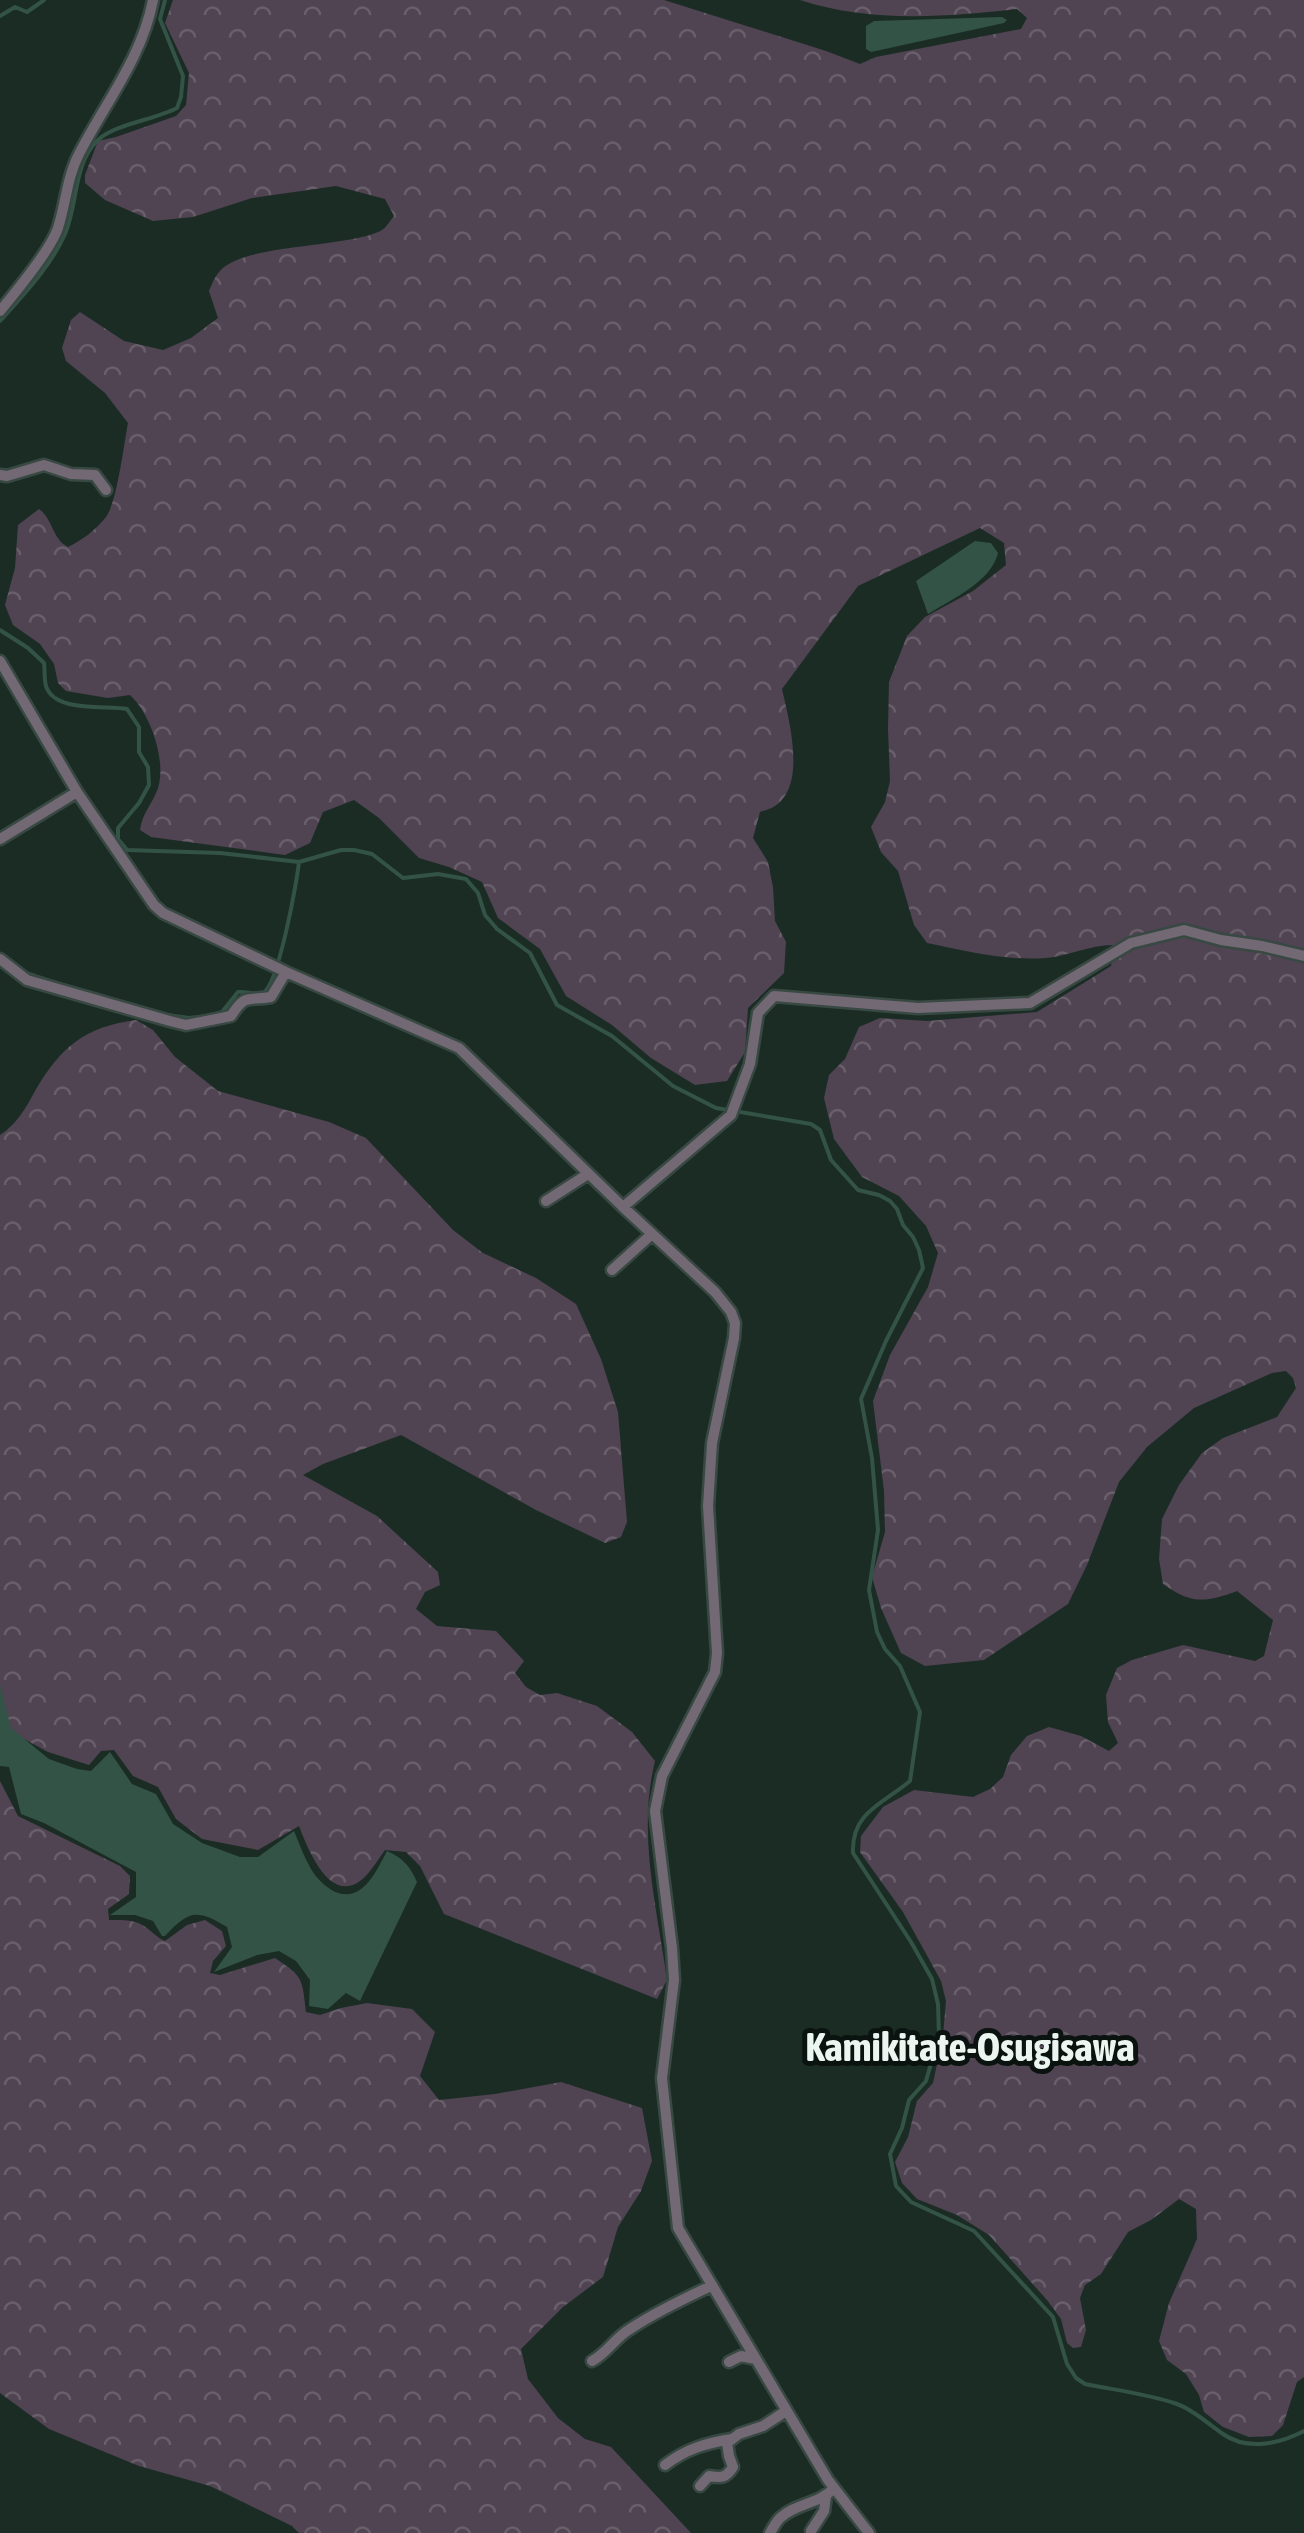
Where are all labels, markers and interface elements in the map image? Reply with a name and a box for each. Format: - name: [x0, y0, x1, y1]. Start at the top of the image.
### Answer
- district label: Kamikitate-Osugisawa: [805, 2024, 1135, 2069]

